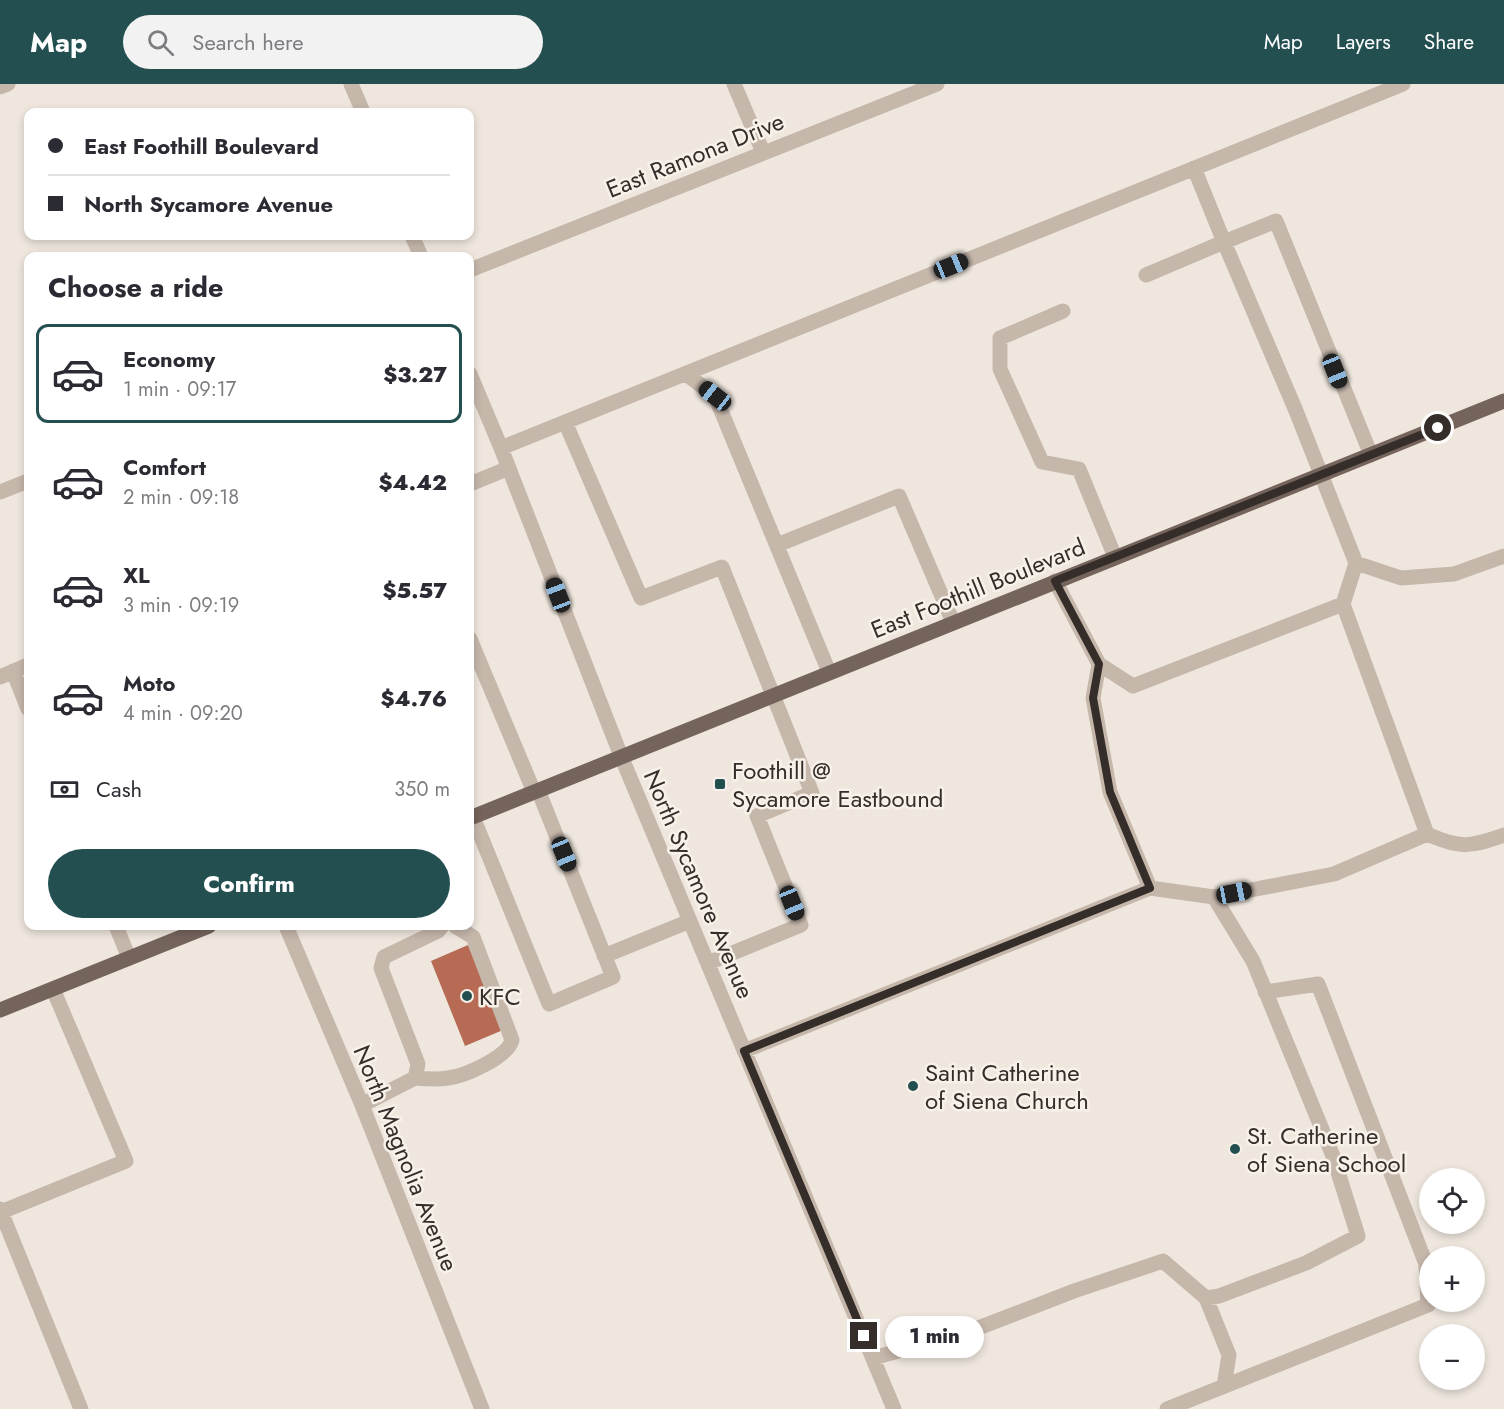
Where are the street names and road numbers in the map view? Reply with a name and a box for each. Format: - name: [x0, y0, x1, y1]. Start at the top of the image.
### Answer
- street label: East Ramona Drive: [601, 103, 789, 207]
- street label: East Foothill Boulevard: [866, 529, 1090, 647]
- street label: North Sycamore Avenue: [635, 764, 763, 1004]
- street label: North Magnolia Avenue: [345, 1040, 467, 1276]

